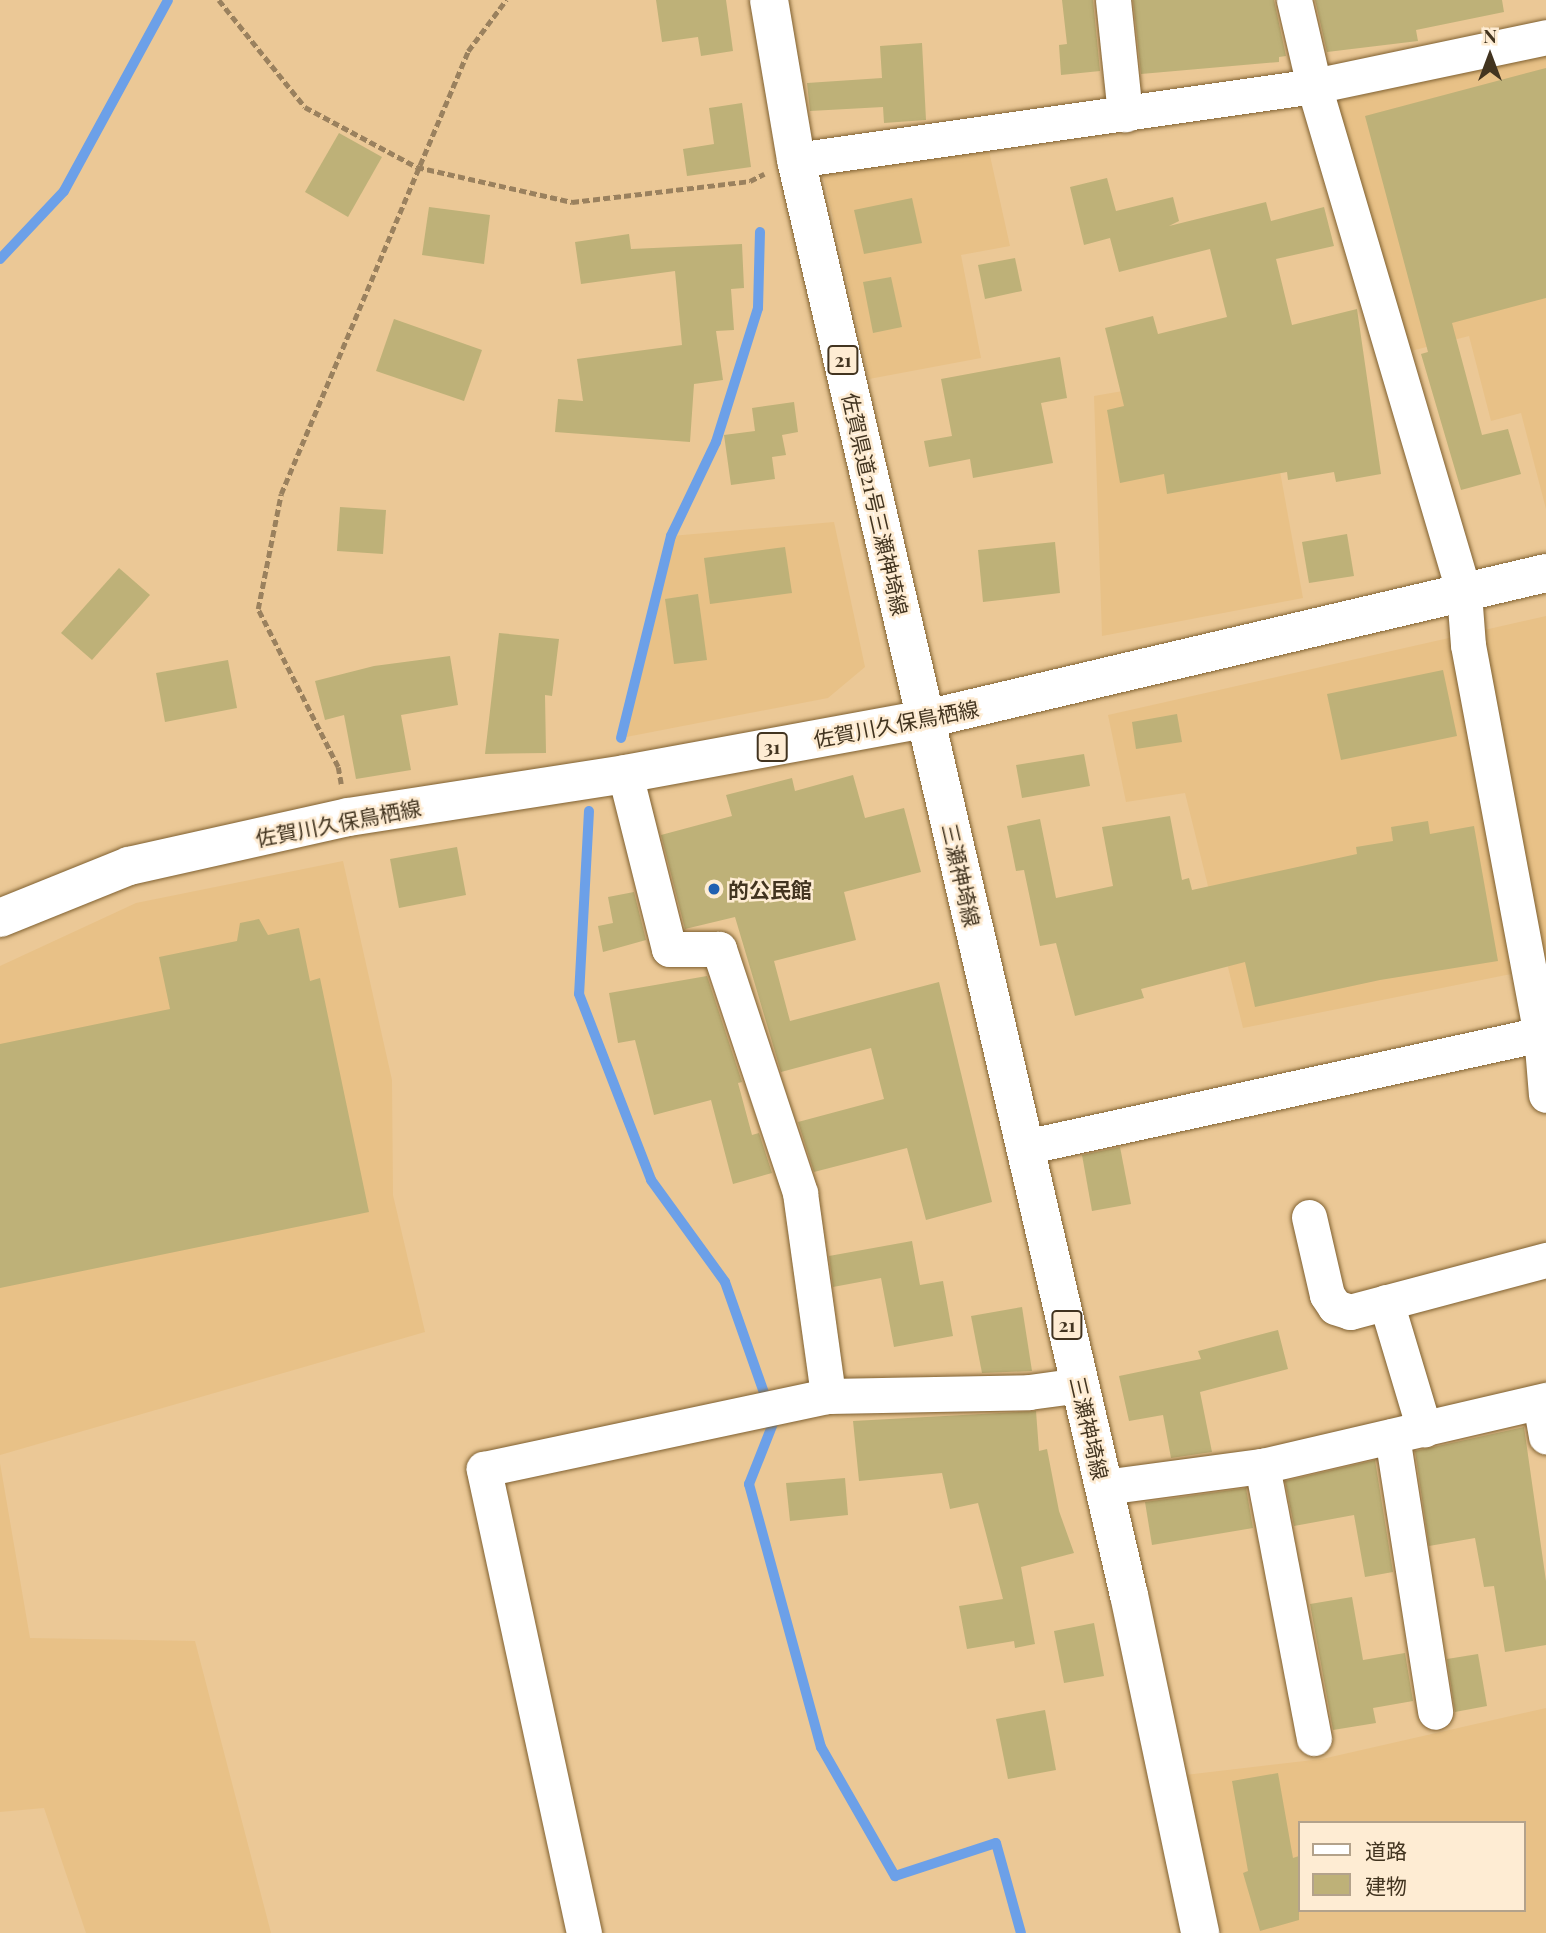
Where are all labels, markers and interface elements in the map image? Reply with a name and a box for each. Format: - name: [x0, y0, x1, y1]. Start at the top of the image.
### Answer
- north arrow: [1455, 21, 1525, 91]
- text: N: [1483, 22, 1497, 48]
- road number: 21: [827, 344, 859, 376]
- street label: 佐賀県道21号三瀬神埼線: [838, 390, 914, 618]
- street label: 佐賀川久保鳥栖線: [811, 695, 981, 751]
- road number: 31: [756, 732, 788, 762]
- street label: 佐賀川久保鳥栖線: [253, 794, 423, 850]
- street label: 三瀬神埼線: [938, 821, 986, 929]
- place label: 的公民館: [728, 876, 812, 902]
- marker: 的公民館: [706, 881, 722, 897]
- road number: 21: [1051, 1310, 1083, 1340]
- street label: 三瀬神埼線: [1066, 1374, 1114, 1482]
- legend: [1298, 1821, 1525, 1912]
- text: 道路: [1365, 1836, 1407, 1864]
- text: 建物: [1365, 1871, 1407, 1899]

